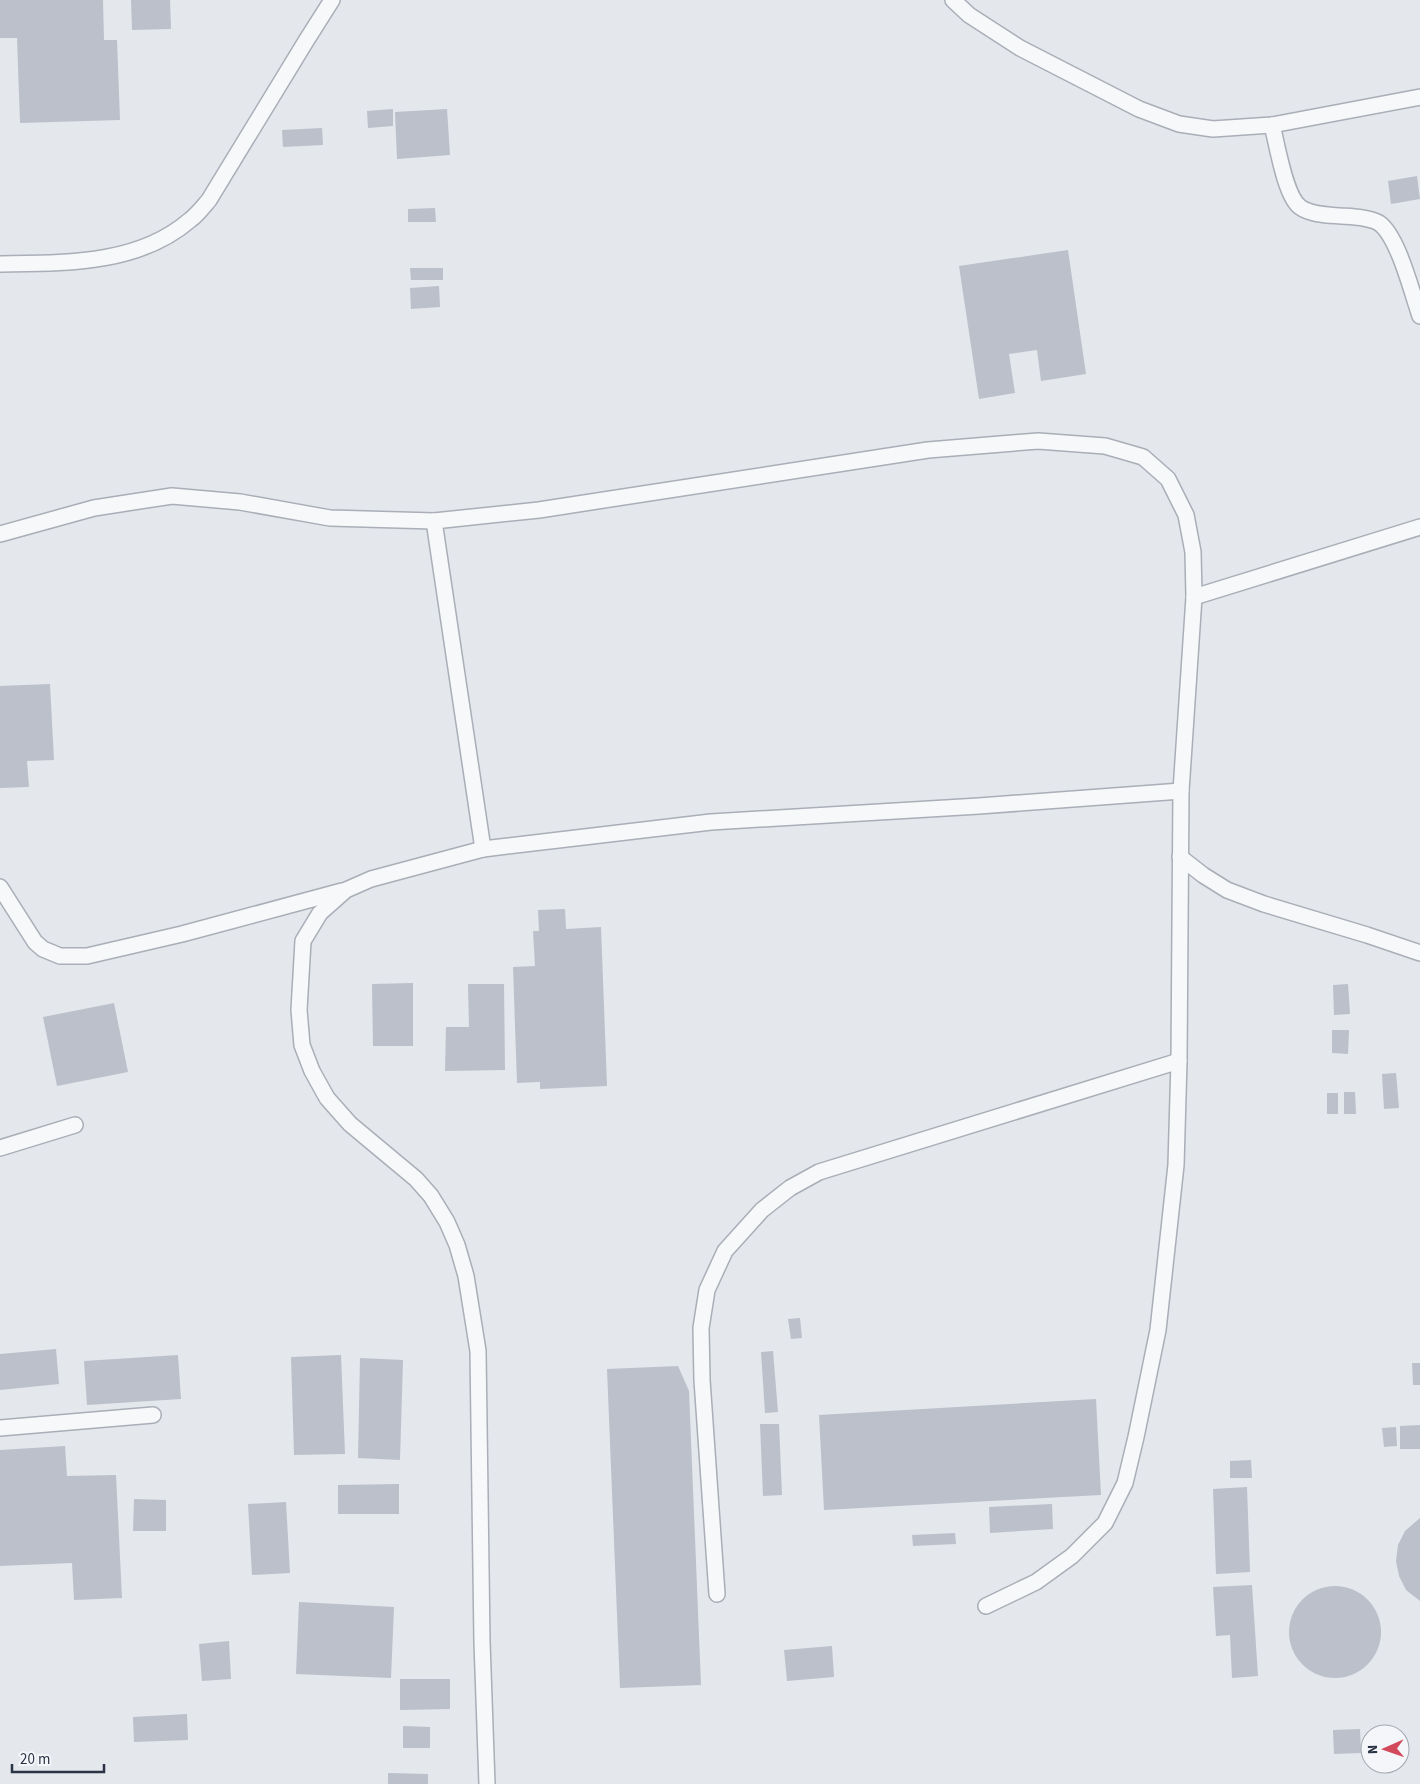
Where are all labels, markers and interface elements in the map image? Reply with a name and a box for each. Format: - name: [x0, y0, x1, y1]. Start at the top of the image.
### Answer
- north arrow: [1360, 1724, 1410, 1774]
- scale bar: [12, 1742, 105, 1774]
- text: N: [1363, 1744, 1383, 1754]
- text: 20 m: [20, 1749, 50, 1770]

